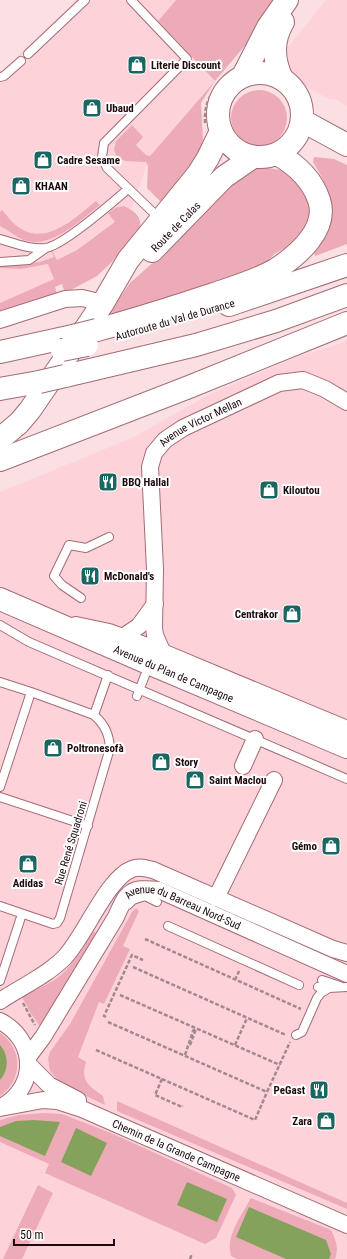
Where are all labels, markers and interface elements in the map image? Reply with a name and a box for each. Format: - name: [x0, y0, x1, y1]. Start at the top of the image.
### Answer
- shop icon: Literie Discount: [126, 54, 148, 76]
- place label: Literie Discount: [151, 59, 221, 72]
- shop icon: Ubaud: [81, 97, 103, 119]
- place label: Ubaud: [106, 102, 134, 115]
- shop icon: Cadre Sesame: [32, 149, 54, 171]
- place label: Cadre Sesame: [57, 154, 120, 167]
- shop icon: KHAAN: [10, 175, 32, 197]
- place label: KHAAN: [35, 180, 68, 193]
- street label: Route de Calas: [148, 199, 203, 255]
- street label: Autoroute du Val de Durance: [114, 297, 236, 343]
- street label: Avenue Victor Mellan: [156, 395, 244, 449]
- restaurant icon: BBQ Hallal: [97, 471, 119, 493]
- place label: BBQ Hallal: [122, 476, 169, 489]
- shop icon: Kiloutou: [258, 479, 280, 501]
- place label: Kiloutou: [283, 484, 320, 497]
- restaurant icon: McDonald's: [79, 565, 101, 587]
- place label: McDonald's: [104, 570, 154, 583]
- shop icon: Centrakor: [281, 603, 303, 625]
- place label: Centrakor: [235, 608, 278, 621]
- street label: Avenue du Plan de Campagne: [112, 642, 236, 705]
- shop icon: Poltronesofà: [42, 737, 64, 759]
- place label: Poltronesofà: [67, 742, 124, 755]
- shop icon: Story: [150, 751, 172, 773]
- place label: Story: [175, 756, 198, 769]
- shop icon: Saint Maclou: [184, 769, 206, 791]
- place label: Saint Maclou: [209, 774, 266, 787]
- street label: Rue René Squadroni: [52, 800, 90, 886]
- shop icon: Gémo: [320, 835, 342, 857]
- place label: Gémo: [292, 840, 318, 853]
- shop icon: Adidas: [17, 853, 39, 875]
- place label: Adidas: [13, 877, 43, 890]
- street label: Avenue du Barreau Nord-Sud: [122, 883, 243, 932]
- restaurant icon: PeGast: [308, 1079, 330, 1101]
- place label: PeGast: [274, 1084, 306, 1097]
- shop icon: Zara: [315, 1110, 337, 1132]
- place label: Zara: [292, 1115, 312, 1128]
- street label: Chemin de la Grande Campagne: [110, 1117, 243, 1184]
- scale bar: [14, 1221, 114, 1247]
- text: 50 m: [20, 1228, 44, 1242]

